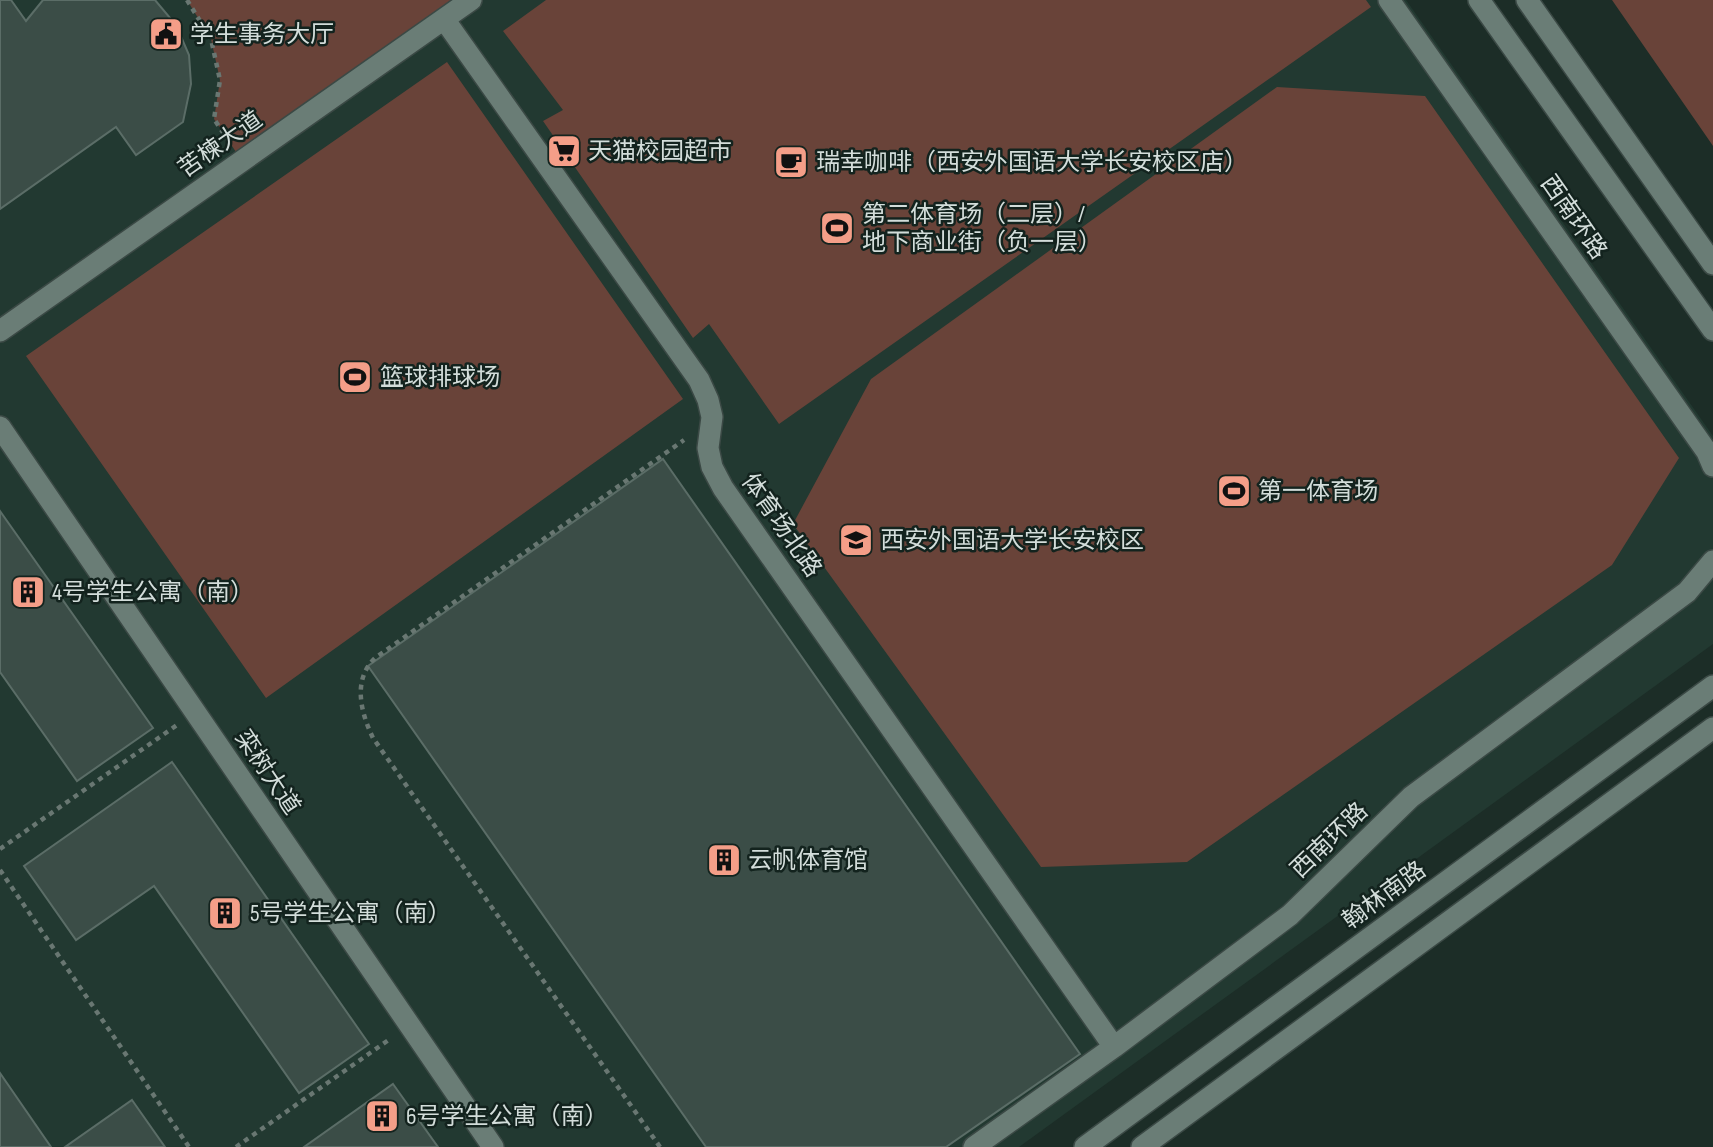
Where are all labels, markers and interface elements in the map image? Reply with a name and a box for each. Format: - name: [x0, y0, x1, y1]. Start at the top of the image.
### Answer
- public building icon: 学生事务大厅: [147, 15, 185, 53]
- place label: 学生事务大厅: [190, 20, 334, 49]
- street label: 苦楝大道: [173, 105, 268, 184]
- supermarket icon: 天猫校园超市: [545, 132, 583, 170]
- place label: 天猫校园超市: [588, 137, 732, 166]
- cafe icon: 瑞幸咖啡（西安外国语大学长安校区店）: [772, 143, 810, 181]
- place label: 瑞幸咖啡（西安外国语大学长安校区店）: [816, 148, 1248, 177]
- street label: 西南环路: [1534, 170, 1613, 265]
- place label: 第二体育场（二层）/ 地下商业街（负一层）: [862, 200, 1102, 257]
- sports icon: 第二体育场（二层）/ 地下商业街（负一层）: [818, 209, 856, 247]
- sports icon: 篮球排球场: [336, 358, 374, 396]
- place label: 篮球排球场: [380, 363, 500, 392]
- street label: 体育场北路: [735, 468, 828, 583]
- sports icon: 第一体育场: [1215, 472, 1253, 510]
- place label: 第一体育场: [1258, 477, 1378, 506]
- school or university icon: 西安外国语大学长安校区: [837, 521, 875, 559]
- place label: 西安外国语大学长安校区: [880, 526, 1144, 555]
- building icon: 4号学生公寓（南）: [9, 573, 47, 611]
- place label: 4号学生公寓（南）: [52, 578, 254, 607]
- street label: 栾树大道: [229, 724, 306, 820]
- street label: 西南环路: [1285, 797, 1374, 884]
- building icon: 云帆体育馆: [705, 841, 743, 879]
- place label: 云帆体育馆: [748, 846, 868, 875]
- street label: 翰林南路: [1337, 855, 1432, 935]
- building icon: 5号学生公寓（南）: [206, 894, 244, 932]
- place label: 5号学生公寓（南）: [250, 899, 452, 928]
- building icon: 6号学生公寓（南）: [363, 1097, 401, 1135]
- place label: 6号学生公寓（南）: [406, 1102, 609, 1131]

